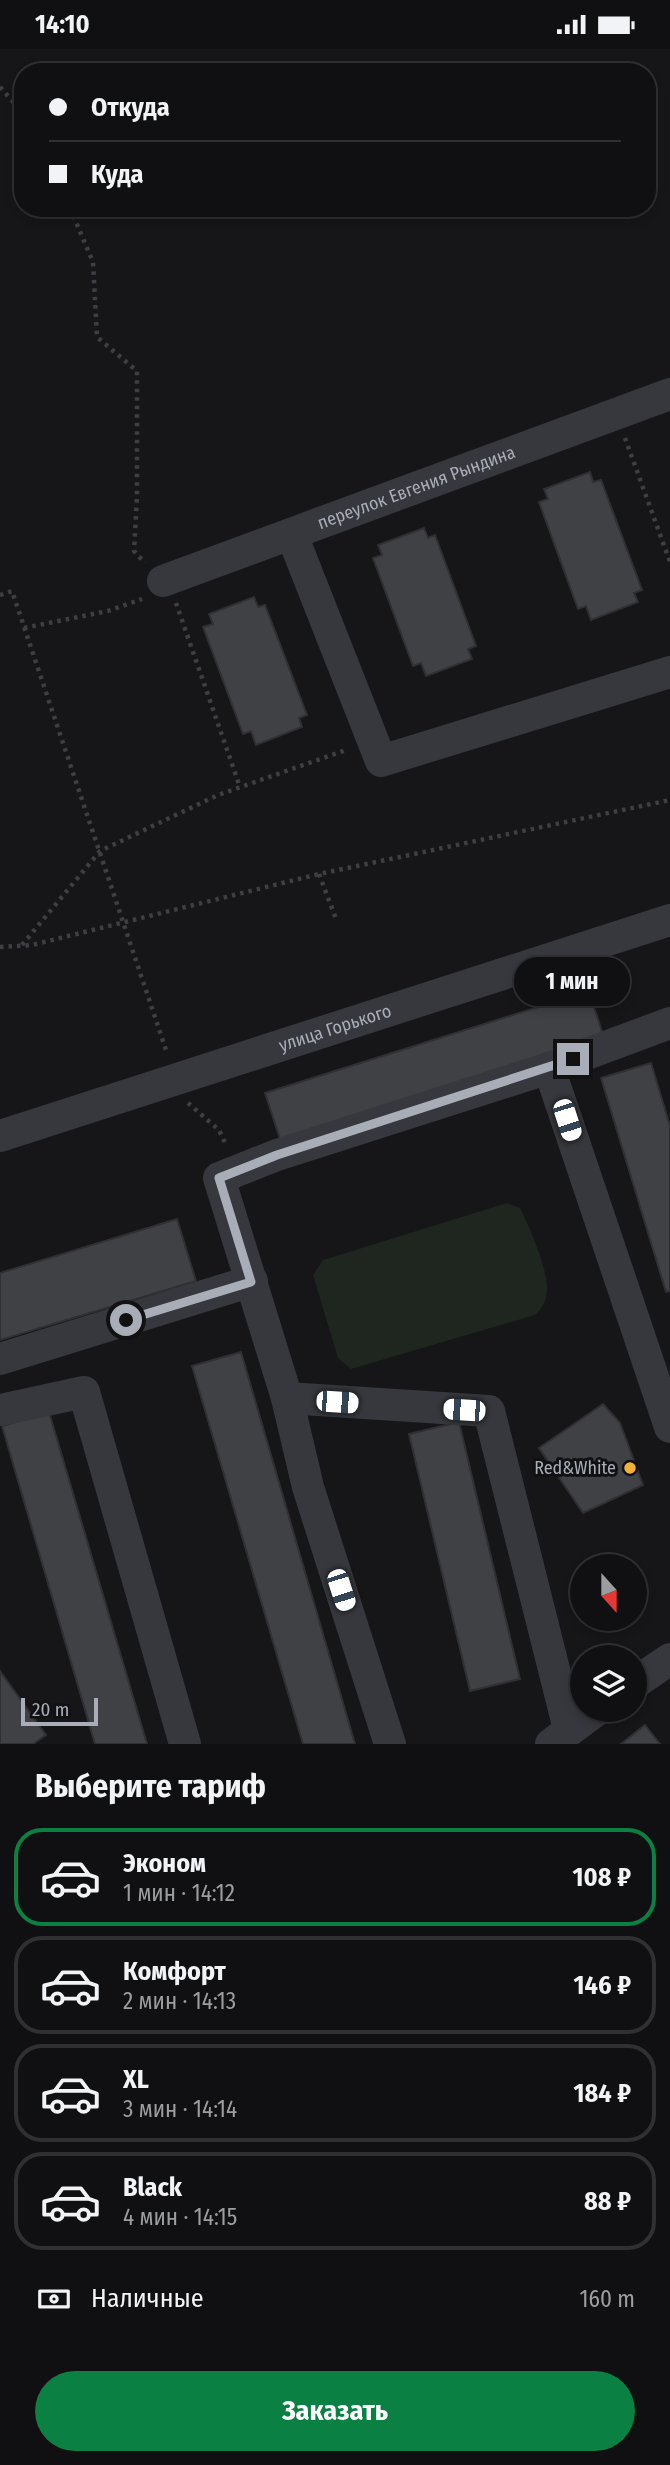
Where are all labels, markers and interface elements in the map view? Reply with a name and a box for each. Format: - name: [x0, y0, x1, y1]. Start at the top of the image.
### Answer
- text: 14:10: [35, 9, 90, 40]
- text: Откуда: [91, 92, 170, 123]
- text: Куда: [91, 159, 144, 190]
- street label: переулок Евгения Рындина: [314, 441, 518, 534]
- callout: 1 мин: [515, 957, 631, 1007]
- text: 1 мин: [545, 967, 599, 995]
- street label: улица Горького: [276, 1000, 394, 1056]
- route end: [557, 1043, 589, 1075]
- car: [551, 1097, 584, 1143]
- route start: [110, 1304, 142, 1336]
- car: [316, 1390, 359, 1414]
- car: [443, 1398, 486, 1422]
- place label: Red&White: [534, 1457, 616, 1479]
- marker: Red&White: [622, 1460, 638, 1476]
- north arrow: [570, 1554, 648, 1631]
- map controls: [570, 1554, 647, 1722]
- car: [325, 1567, 358, 1613]
- button: layers: [570, 1645, 647, 1722]
- scale bar: [21, 1695, 98, 1727]
- text: 20 m: [32, 1698, 69, 1721]
- text: Выберите тариф: [35, 1767, 266, 1805]
- icon: car: [39, 1846, 102, 1909]
- text: Эконом: [123, 1848, 206, 1879]
- text: 108 ₽: [573, 1862, 631, 1893]
- text: 1 мин · 14:12: [123, 1879, 235, 1907]
- icon: car: [39, 1954, 102, 2017]
- text: Комфорт: [123, 1956, 226, 1987]
- text: 146 ₽: [574, 1970, 631, 2001]
- text: 2 мин · 14:13: [123, 1987, 236, 2015]
- icon: car: [39, 2062, 102, 2125]
- text: XL: [123, 2064, 149, 2095]
- text: 184 ₽: [573, 2078, 631, 2109]
- text: 3 мин · 14:14: [123, 2095, 237, 2123]
- icon: car: [39, 2170, 102, 2233]
- text: Black: [123, 2172, 182, 2203]
- text: 88 ₽: [584, 2186, 631, 2217]
- text: 4 мин · 14:15: [123, 2203, 237, 2231]
- icon: cash: [35, 2280, 73, 2318]
- text: Наличные: [91, 2283, 204, 2314]
- text: 160 m: [580, 2285, 635, 2313]
- button: Заказать: [35, 2371, 635, 2451]

